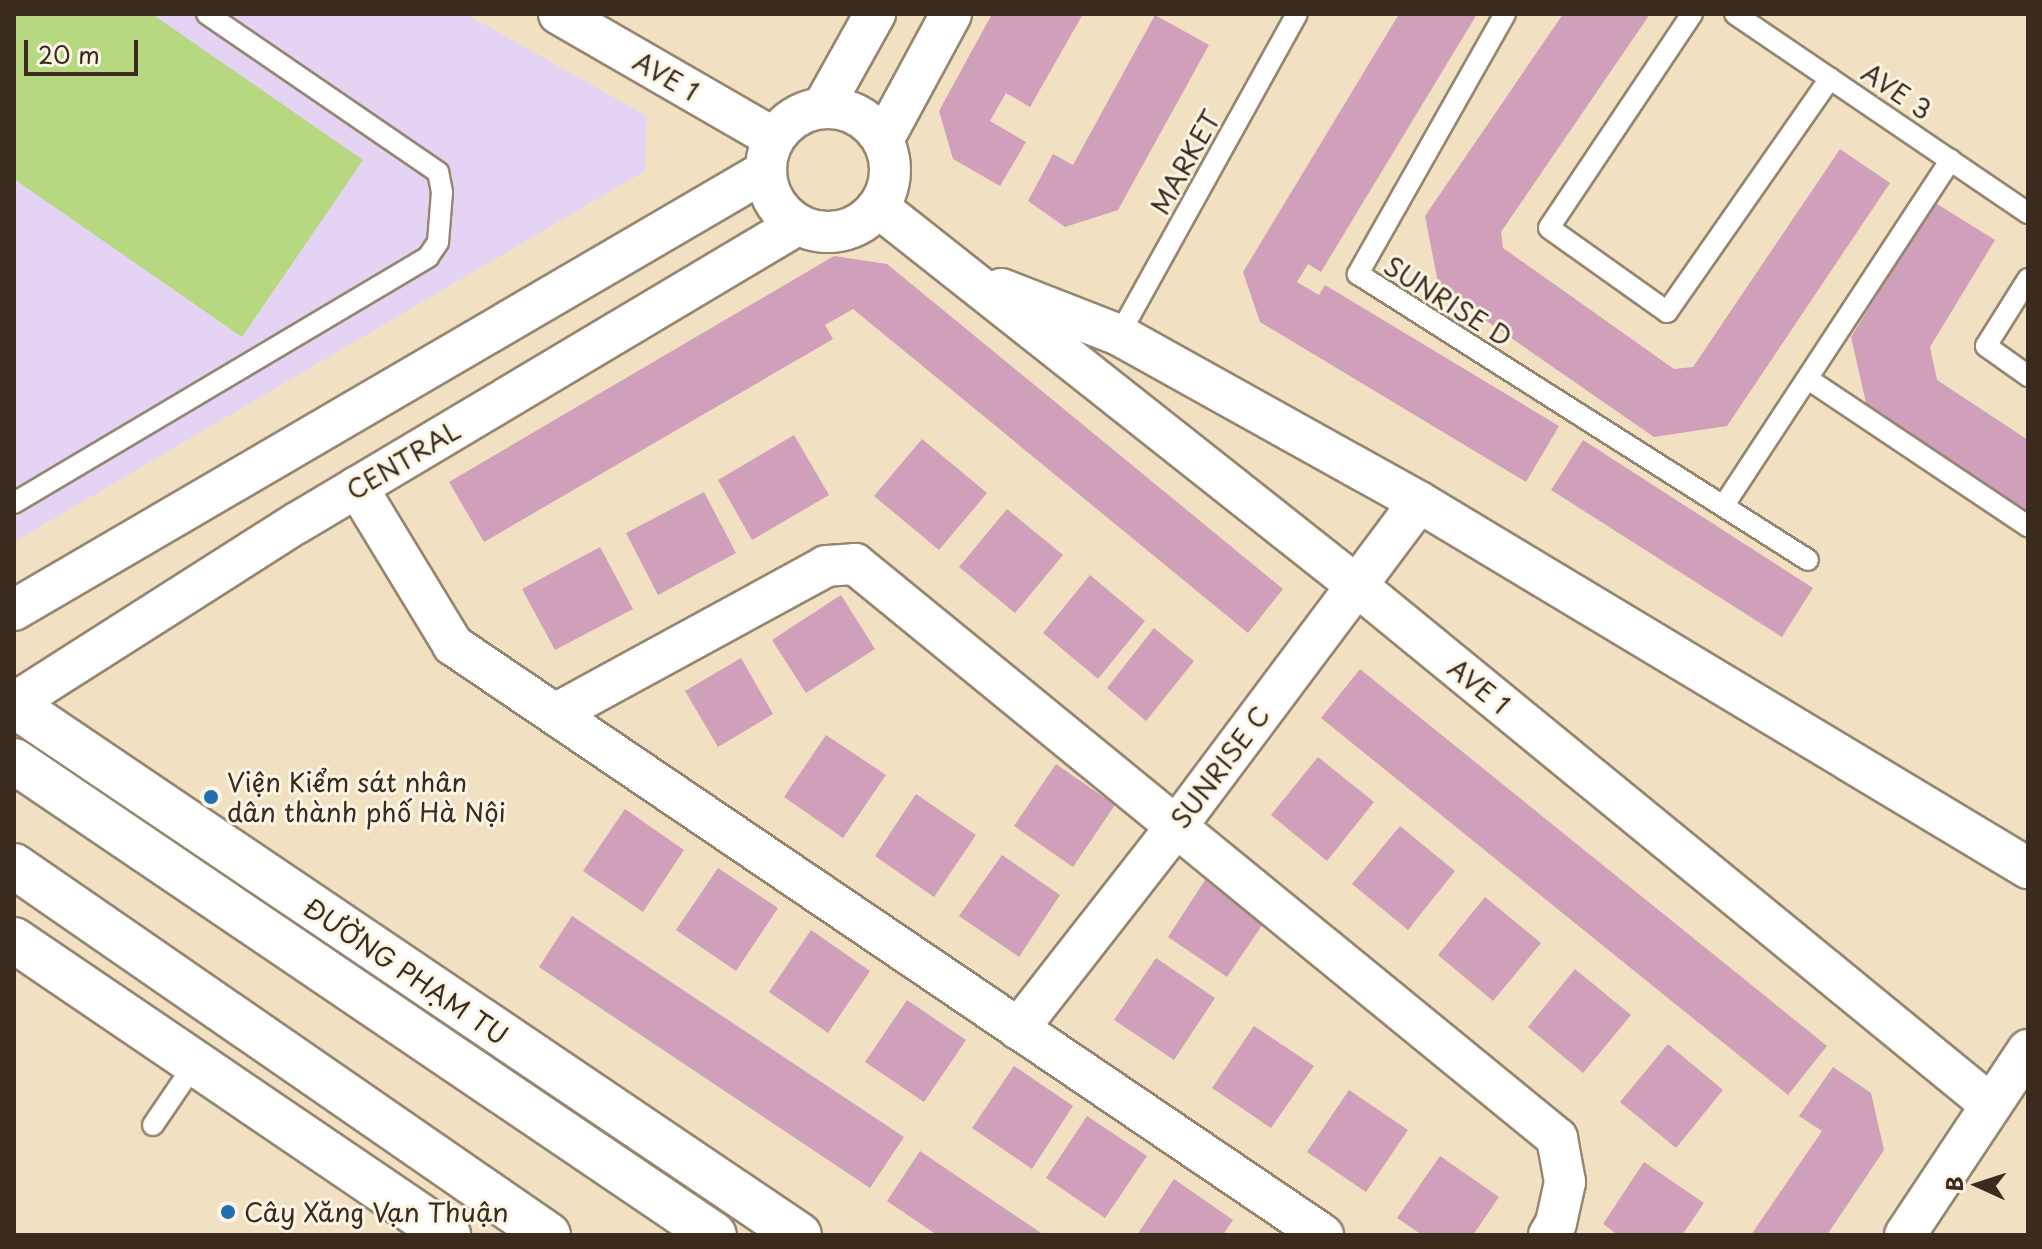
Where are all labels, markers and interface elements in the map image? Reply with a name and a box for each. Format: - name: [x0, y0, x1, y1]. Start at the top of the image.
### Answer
- scale bar: [28, 24, 142, 74]
- text: 20 m: [38, 36, 100, 72]
- street label: AVE 1: [626, 44, 706, 108]
- street label: AVE 3: [1855, 56, 1939, 126]
- street label: MARKET: [1144, 104, 1226, 220]
- street label: SUNRISE D: [1379, 250, 1517, 352]
- street label: CENTRAL: [341, 414, 465, 506]
- street label: AVE 1: [1441, 651, 1517, 721]
- street label: SUNRISE C: [1164, 700, 1276, 834]
- place label: Viện Kiểm sát nhân dân thành phố Hà Nội: [227, 766, 503, 828]
- marker: Viện Kiểm sát nhân dân thành phố Hà Nội: [202, 788, 220, 806]
- street label: ĐƯỜNG PHẠM TU: [297, 891, 515, 1051]
- north arrow: [1938, 1145, 2018, 1225]
- text: B: [1937, 1175, 1970, 1192]
- place label: Cây Xăng Vạn Thuận: [244, 1196, 508, 1228]
- marker: Cây Xăng Vạn Thuận: [219, 1203, 237, 1221]

